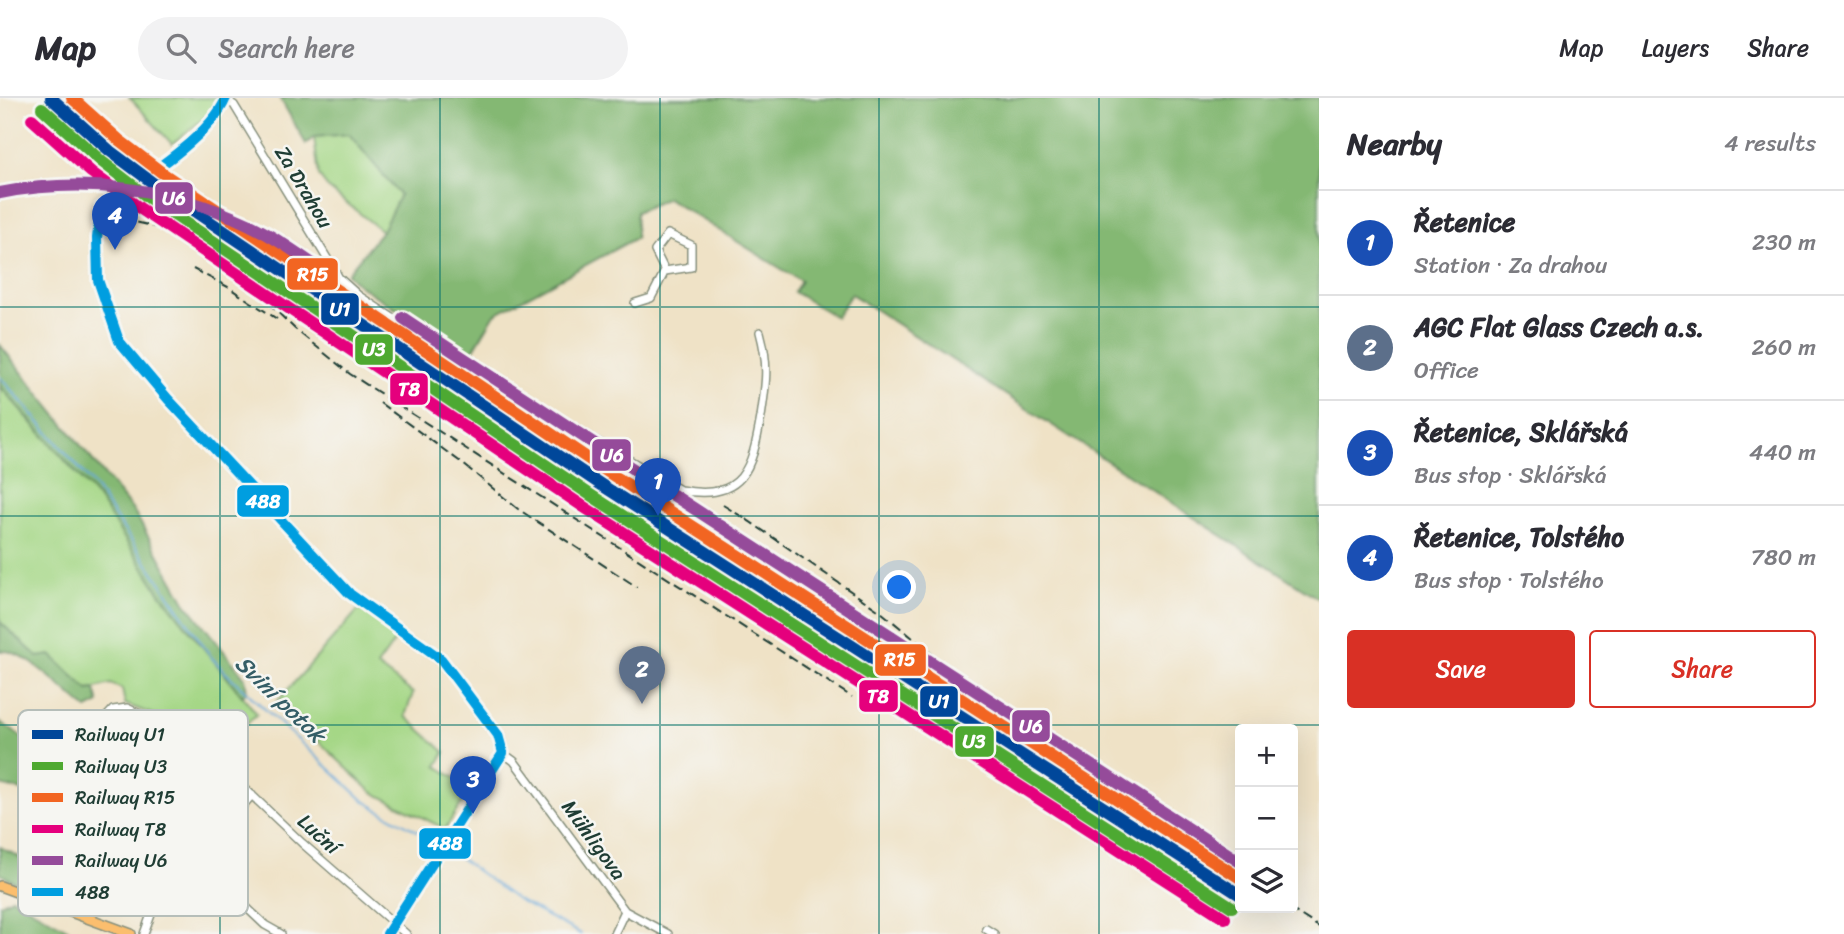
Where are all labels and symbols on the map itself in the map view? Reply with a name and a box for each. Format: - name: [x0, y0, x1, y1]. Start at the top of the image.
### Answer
- street label: Za Drahou: [264, 138, 344, 237]
- line badge: U6: [154, 181, 194, 215]
- text: U6: [162, 182, 186, 215]
- pin: 4: [92, 192, 138, 250]
- line badge: R15: [286, 257, 339, 291]
- text: R15: [296, 258, 329, 291]
- line badge: U1: [320, 292, 360, 326]
- text: U1: [330, 293, 350, 326]
- line badge: U3: [354, 333, 394, 366]
- text: U3: [362, 333, 386, 366]
- line badge: T8: [389, 372, 429, 406]
- text: T8: [398, 373, 421, 406]
- line badge: U6: [591, 438, 632, 472]
- text: U6: [600, 439, 624, 472]
- pin: 1: [635, 458, 681, 516]
- line badge: 488: [236, 484, 290, 518]
- text: 488: [245, 485, 281, 518]
- your location: [882, 570, 916, 604]
- line badge: R15: [874, 643, 927, 677]
- text: R15: [883, 643, 916, 676]
- water label: Sviní potok: [225, 645, 337, 755]
- pin: 2: [619, 646, 665, 704]
- line badge: T8: [858, 679, 899, 713]
- text: T8: [867, 680, 890, 713]
- line badge: U1: [919, 685, 959, 718]
- text: U1: [929, 685, 949, 718]
- line badge: U6: [1011, 709, 1051, 743]
- legend: [18, 710, 248, 916]
- text: U6: [1019, 710, 1043, 743]
- text: Railway U1: [75, 718, 165, 751]
- line badge: U3: [954, 725, 995, 758]
- text: U3: [962, 725, 986, 758]
- text: Railway U3: [75, 750, 168, 783]
- pin: 3: [450, 756, 496, 814]
- text: Railway R15: [75, 781, 176, 814]
- street label: Mühligova: [551, 791, 637, 889]
- street label: Luční: [288, 804, 351, 866]
- text: Railway T8: [75, 813, 167, 846]
- line badge: 488: [418, 827, 472, 860]
- text: 488: [427, 827, 463, 860]
- text: Railway U6: [75, 844, 167, 877]
- text: 488: [75, 876, 110, 909]

